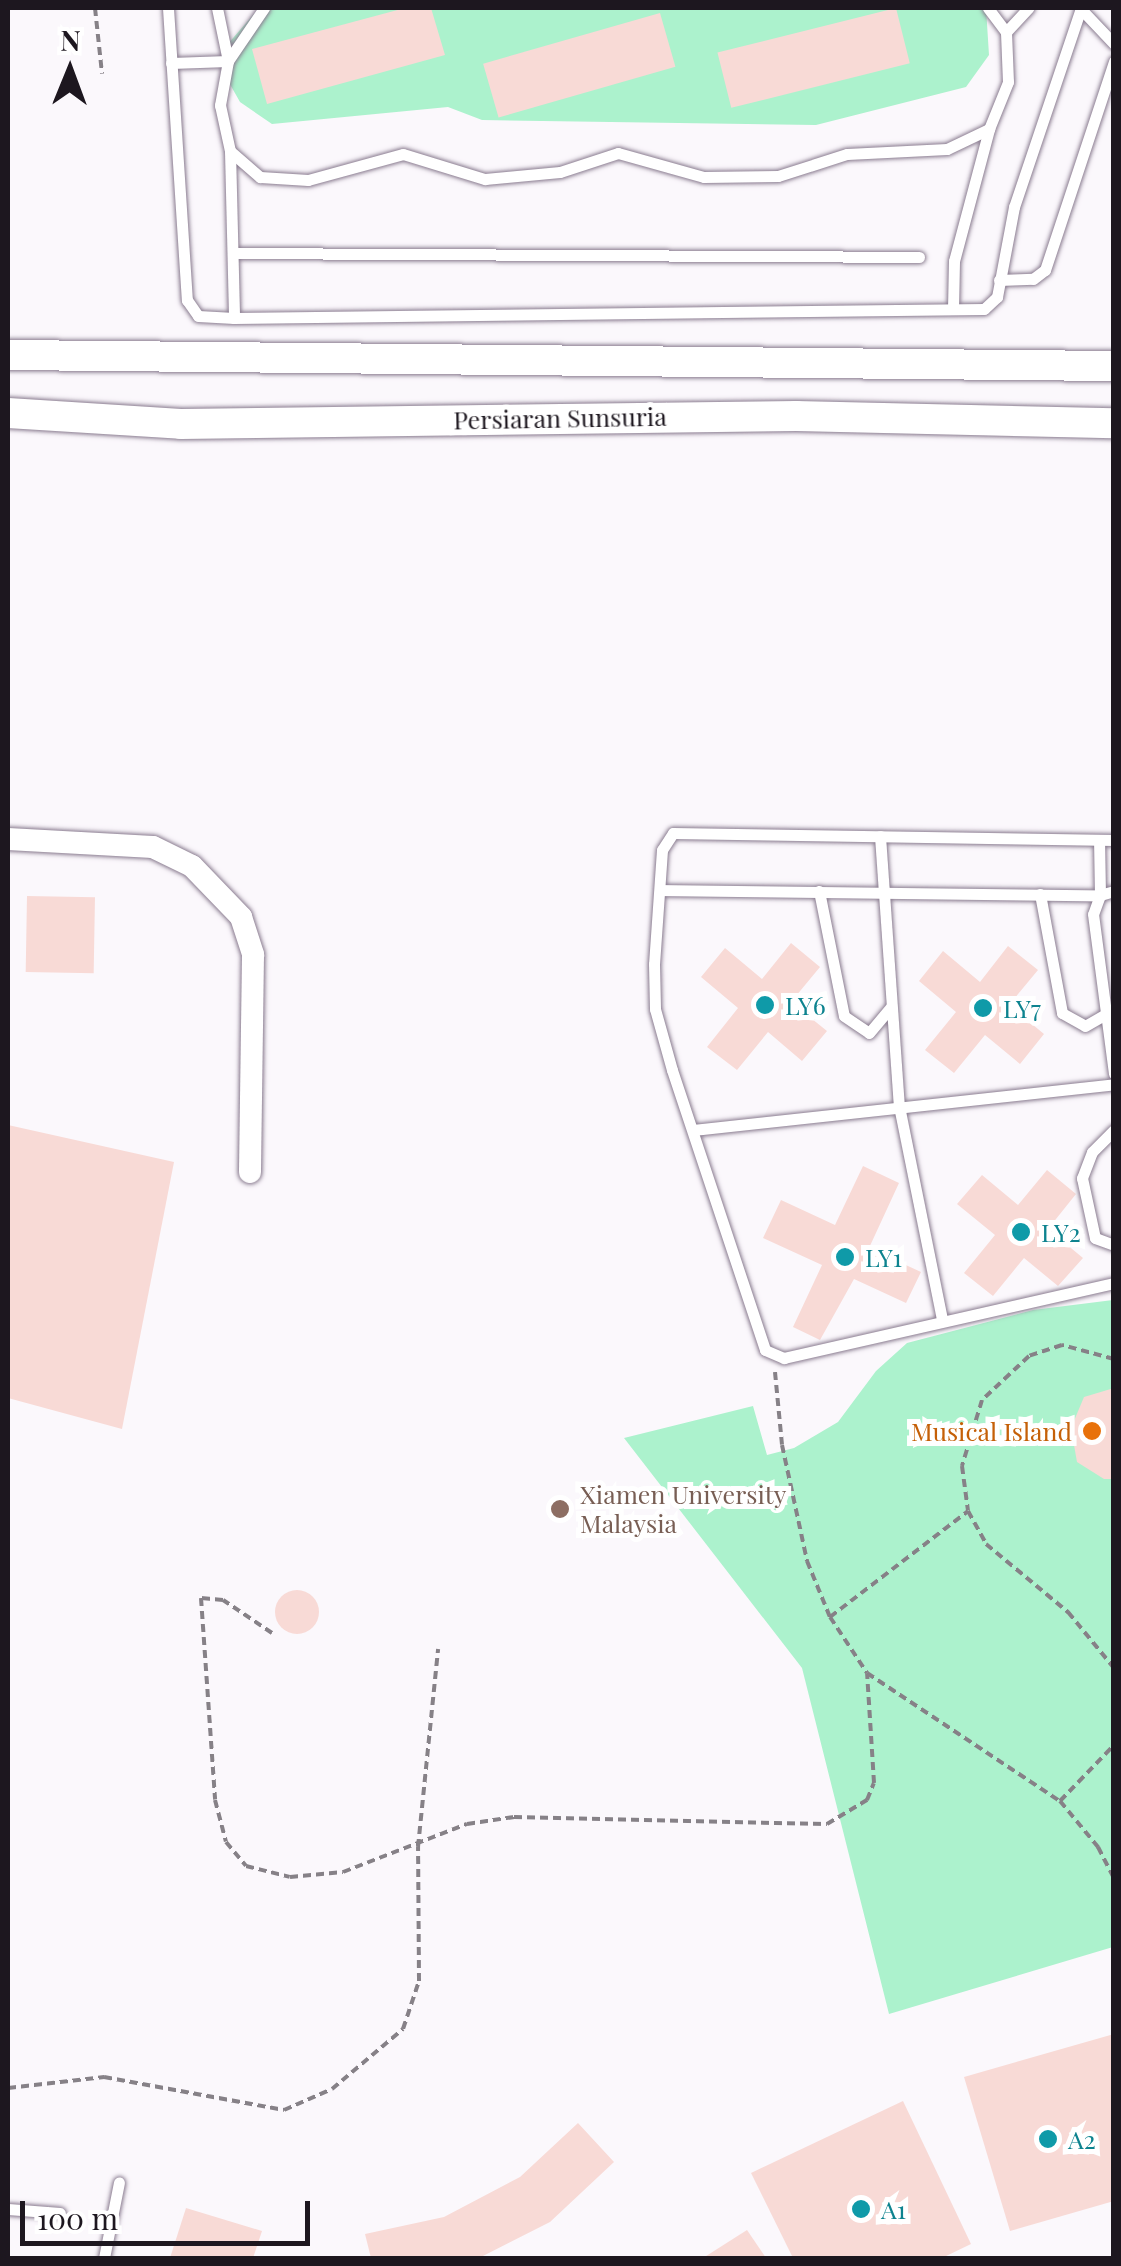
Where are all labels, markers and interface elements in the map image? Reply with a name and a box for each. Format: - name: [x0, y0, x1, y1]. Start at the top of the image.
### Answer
- north arrow: [20, 20, 120, 120]
- text: N: [60, 21, 81, 58]
- street label: Persiaran Sunsuria: [453, 401, 667, 435]
- place label: LY6: [785, 990, 826, 1020]
- place label: LY7: [1003, 993, 1041, 1023]
- marker: LY6: [754, 994, 776, 1016]
- marker: LY7: [972, 997, 994, 1019]
- place label: LY2: [1041, 1217, 1081, 1247]
- marker: LY2: [1010, 1221, 1032, 1243]
- place label: LY1: [865, 1242, 902, 1272]
- marker: LY1: [834, 1246, 856, 1268]
- place label: Musical Island: [911, 1416, 1072, 1446]
- marker: Musical Island: [1081, 1420, 1103, 1442]
- place label: Xiamen University Malaysia: [580, 1480, 786, 1539]
- marker: Xiamen University Malaysia: [549, 1498, 571, 1520]
- place label: A2: [1068, 2124, 1096, 2154]
- marker: A2: [1037, 2128, 1059, 2150]
- scale bar: [25, 2181, 315, 2243]
- place label: A1: [881, 2194, 906, 2224]
- text: 100 m: [37, 2198, 118, 2238]
- marker: A1: [850, 2198, 872, 2220]

